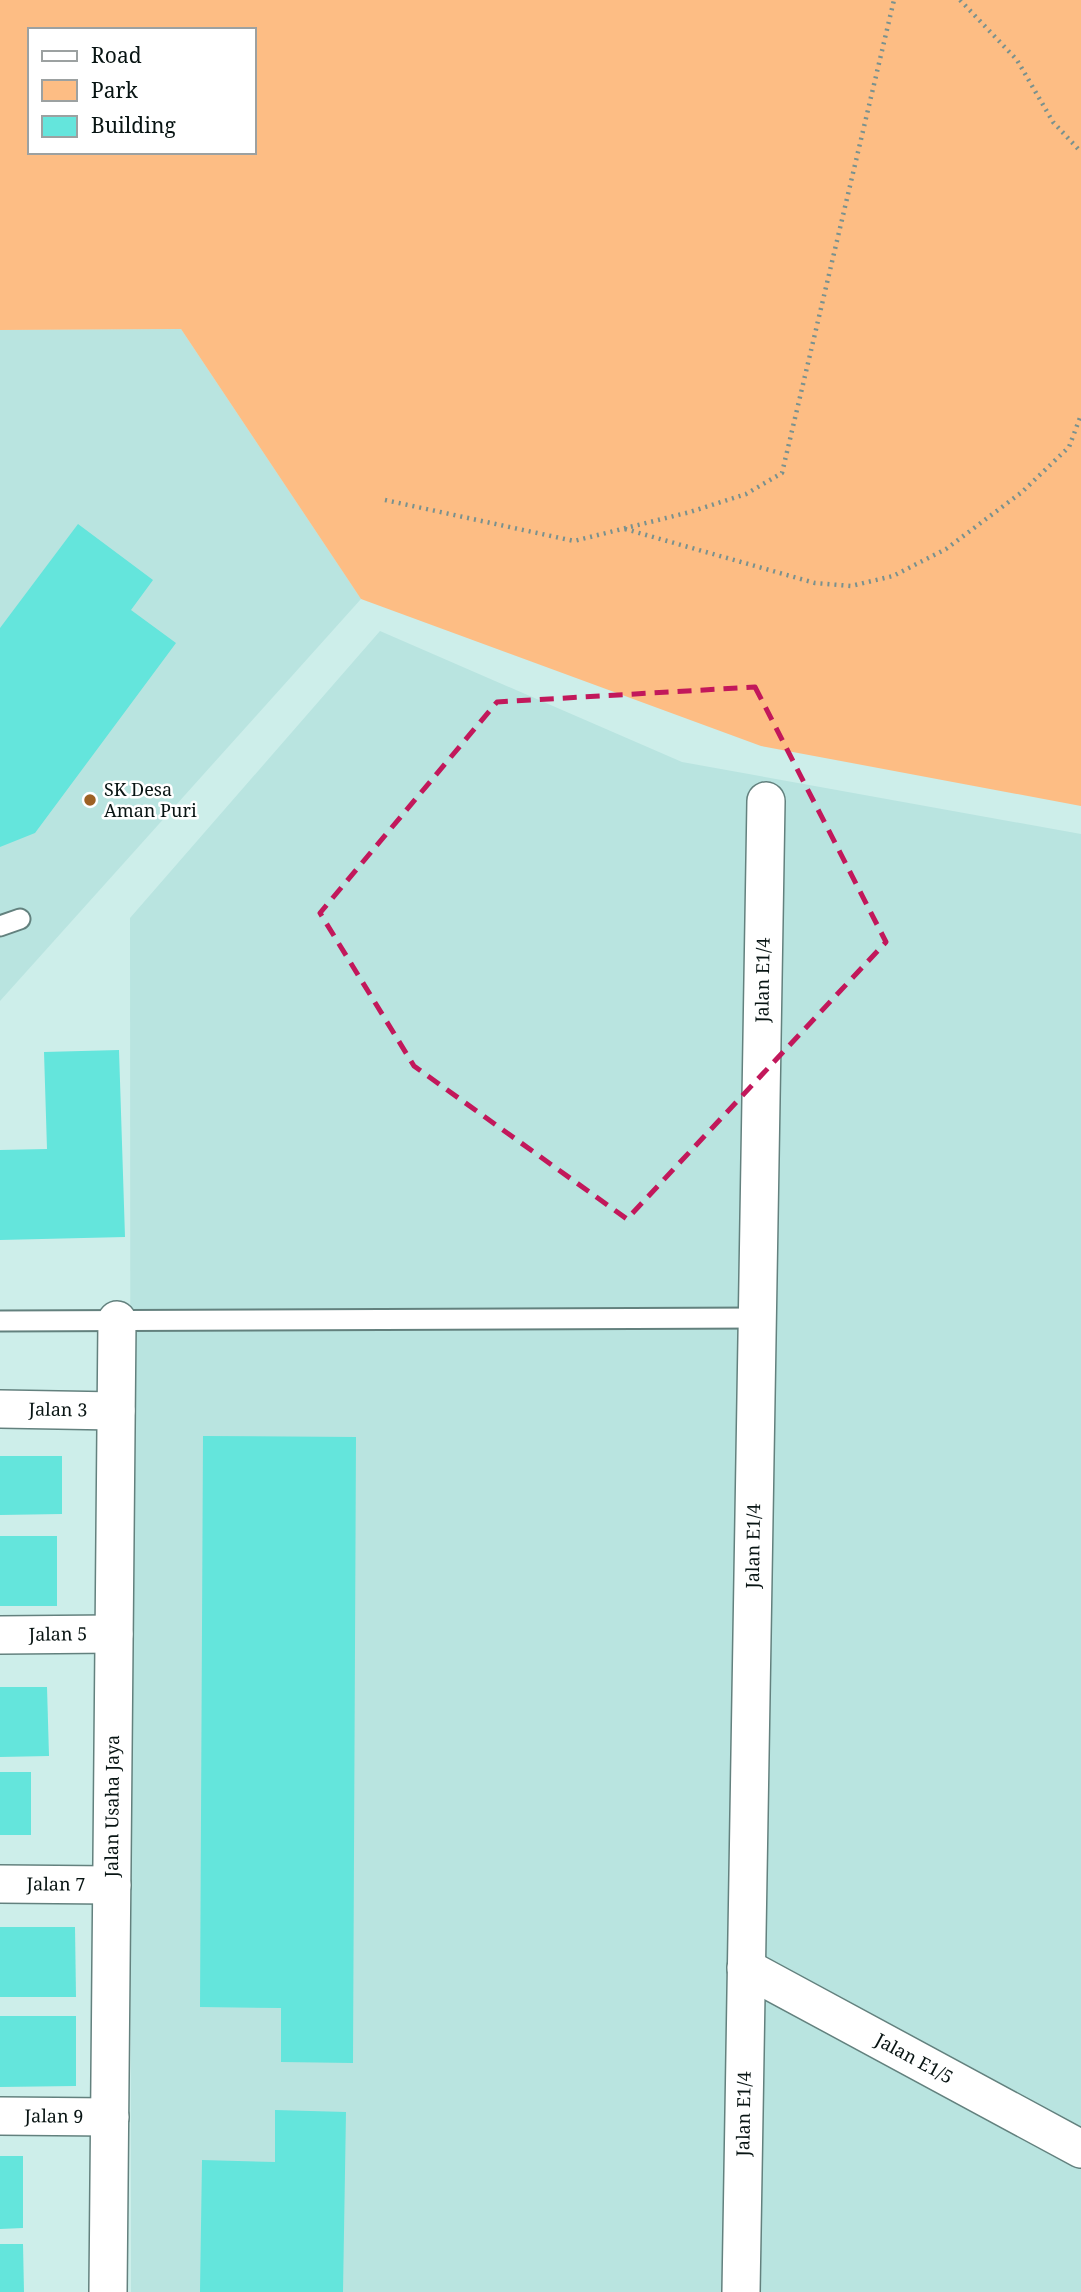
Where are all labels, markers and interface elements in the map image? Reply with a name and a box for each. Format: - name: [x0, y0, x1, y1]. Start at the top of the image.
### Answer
- legend: [28, 28, 256, 154]
- text: Road: [91, 41, 142, 69]
- text: Park: [91, 76, 138, 104]
- text: Building: [91, 111, 176, 139]
- place label: SK Desa Aman Puri: [104, 777, 197, 822]
- marker: SK Desa Aman Puri: [82, 792, 98, 808]
- street label: Jalan E1/4: [749, 937, 775, 1024]
- street label: Jalan 3: [27, 1396, 88, 1422]
- street label: Jalan E1/4: [740, 1503, 765, 1590]
- street label: Jalan 5: [28, 1621, 87, 1646]
- street label: Jalan Usaha Jaya: [99, 1735, 124, 1878]
- street label: Jalan 7: [26, 1871, 85, 1896]
- street label: Jalan E1/5: [870, 2027, 958, 2089]
- street label: Jalan E1/4: [730, 2071, 756, 2158]
- street label: Jalan 9: [24, 2103, 83, 2128]

